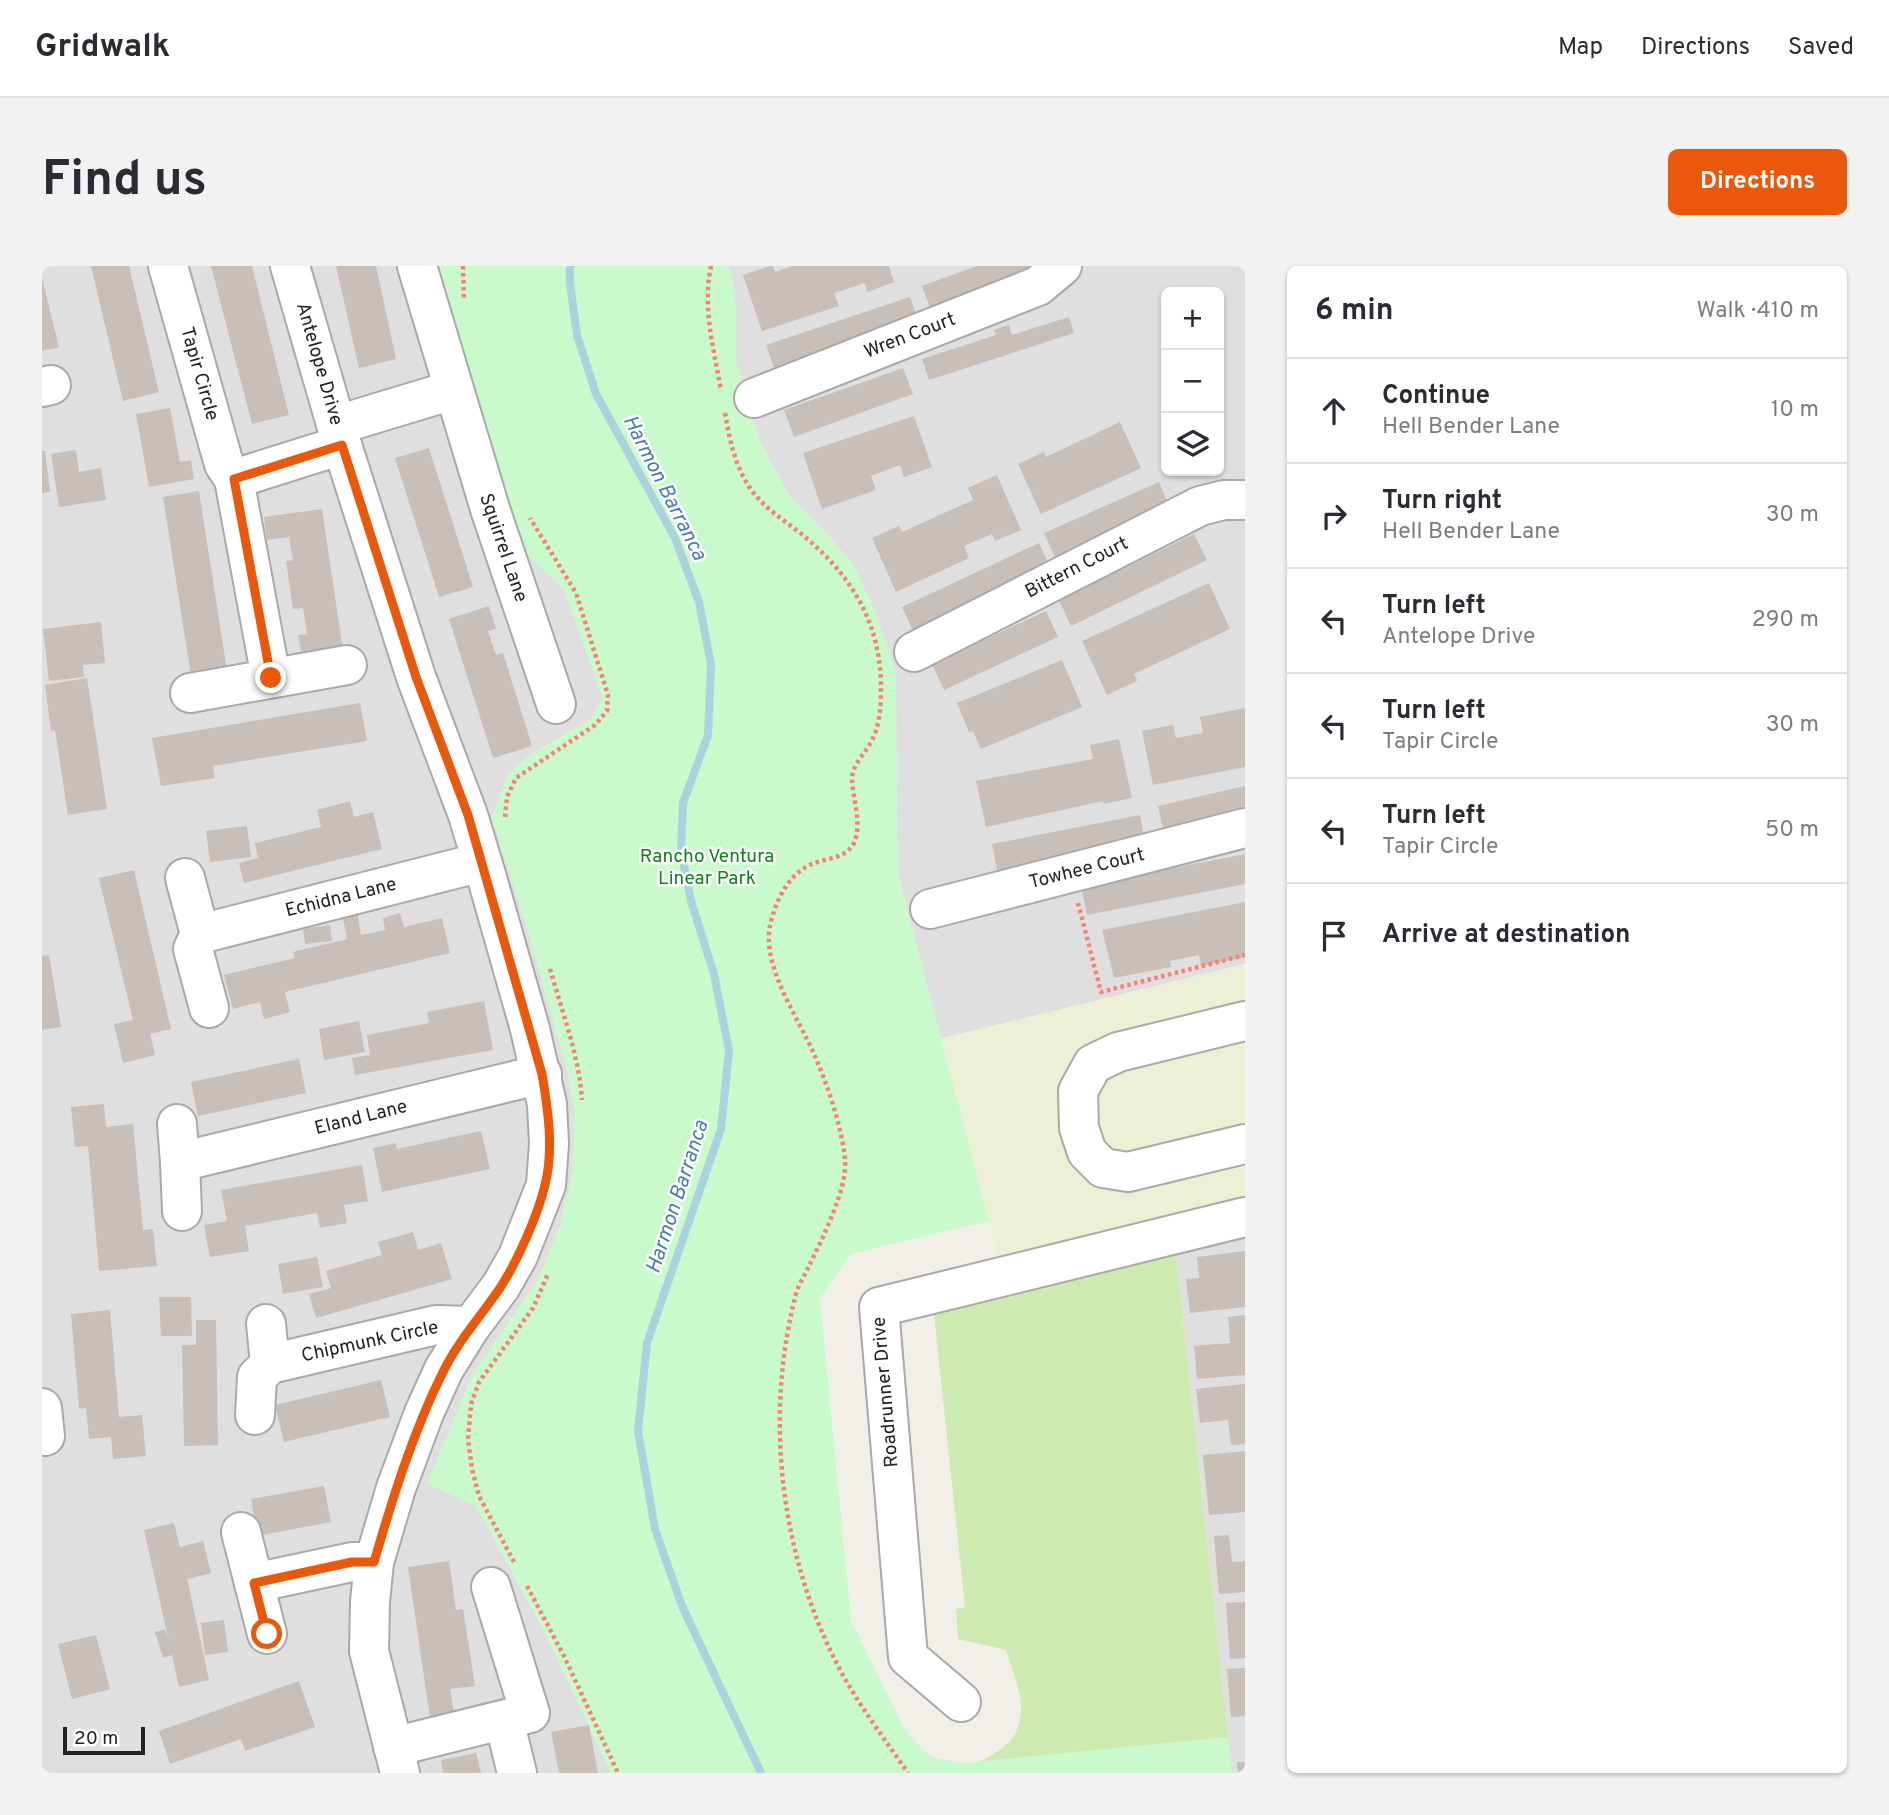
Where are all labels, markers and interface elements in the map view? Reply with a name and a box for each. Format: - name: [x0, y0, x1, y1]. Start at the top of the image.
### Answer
- text: Gridwalk: [35, 27, 170, 69]
- text: Map: [1558, 33, 1603, 63]
- text: Directions: [1641, 33, 1750, 63]
- text: Saved: [1788, 33, 1854, 63]
- button: Directions: [1668, 149, 1847, 215]
- text: Find us: [42, 151, 207, 213]
- map controls: [1161, 287, 1224, 476]
- button: +: [1161, 287, 1224, 350]
- text: 6 min: [1315, 293, 1393, 330]
- text: Walk · 410 m: [1697, 297, 1819, 326]
- street label: Antelope Drive: [290, 300, 348, 428]
- street label: Wren Court: [861, 308, 959, 364]
- street label: Tapir Circle: [174, 324, 224, 424]
- button: −: [1161, 350, 1224, 413]
- text: Continue: [1382, 380, 1490, 413]
- icon: ahead: [1315, 392, 1353, 430]
- text: 10 m: [1771, 396, 1819, 425]
- water label: Harmon Barranca: [616, 411, 712, 565]
- button: layers: [1161, 413, 1224, 476]
- text: Hell Bender Lane: [1382, 413, 1560, 442]
- text: Turn right: [1382, 485, 1502, 518]
- street label: Squirrel Lane: [473, 491, 533, 605]
- icon: right: [1315, 497, 1353, 535]
- text: 30 m: [1766, 501, 1819, 530]
- text: Hell Bender Lane: [1382, 518, 1560, 547]
- street label: Bittern Court: [1021, 532, 1133, 604]
- text: Turn left: [1382, 590, 1486, 623]
- icon: left: [1315, 602, 1353, 640]
- text: 290 m: [1752, 606, 1819, 635]
- text: Antelope Drive: [1382, 623, 1535, 652]
- route end: [255, 662, 286, 693]
- text: Turn left: [1382, 695, 1486, 728]
- icon: left: [1315, 707, 1353, 745]
- text: 30 m: [1766, 711, 1819, 740]
- text: Tapir Circle: [1382, 728, 1499, 757]
- text: Turn left: [1382, 800, 1486, 833]
- icon: left: [1315, 812, 1353, 850]
- text: 50 m: [1765, 816, 1819, 845]
- text: Tapir Circle: [1382, 833, 1499, 862]
- street label: Towhee Court: [1027, 843, 1147, 895]
- park label: Rancho Ventura Linear Park: [640, 845, 774, 891]
- street label: Echidna Lane: [283, 873, 399, 923]
- icon: arrive: [1315, 917, 1353, 955]
- text: Arrive at destination: [1382, 919, 1630, 952]
- street label: Eland Lane: [312, 1095, 410, 1141]
- water label: Harmon Barranca: [641, 1117, 716, 1277]
- street label: Chipmunk Circle: [299, 1316, 441, 1368]
- street label: Roadrunner Drive: [867, 1316, 905, 1468]
- route start: [251, 1618, 282, 1649]
- scale bar: [63, 1724, 145, 1756]
- text: 20 m: [74, 1727, 118, 1751]

